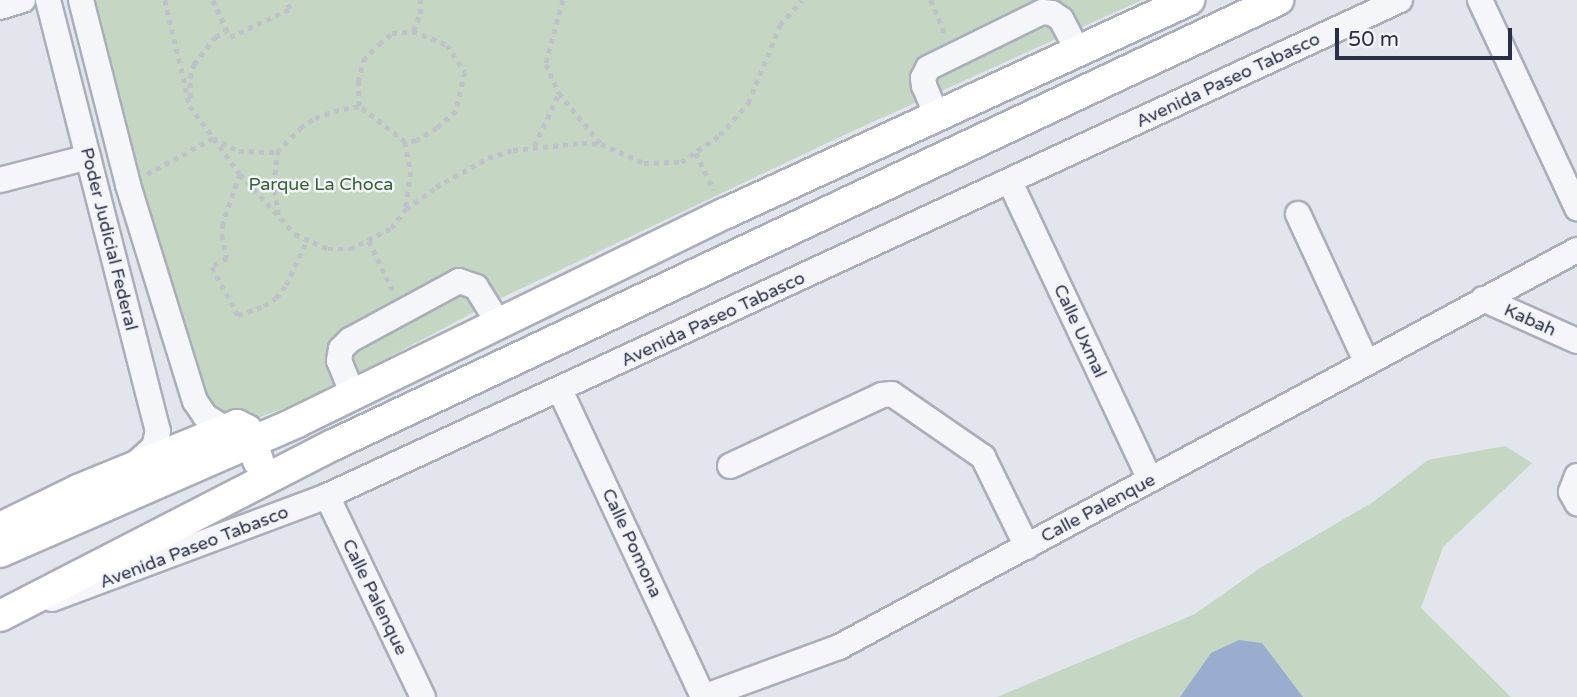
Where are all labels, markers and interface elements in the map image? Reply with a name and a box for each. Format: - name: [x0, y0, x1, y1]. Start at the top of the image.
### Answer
- scale bar: [1339, 14, 1516, 58]
- text: 50 m: [1348, 27, 1399, 52]
- street label: Avenida Paseo Tabasco: [1133, 28, 1323, 132]
- street label: Poder Judicial Federal: [76, 145, 142, 333]
- park label: Parque La Choca: [249, 173, 393, 195]
- street label: Avenida Paseo Tabasco: [618, 267, 808, 371]
- street label: Calle Uxmal: [1049, 281, 1111, 381]
- street label: Kabah: [1501, 299, 1559, 341]
- street label: Calle Palenque: [1037, 469, 1159, 547]
- street label: Calle Pomona: [597, 485, 667, 601]
- street label: Avenida Paseo Tabasco: [97, 501, 291, 593]
- street label: Calle Palenque: [338, 535, 412, 659]

